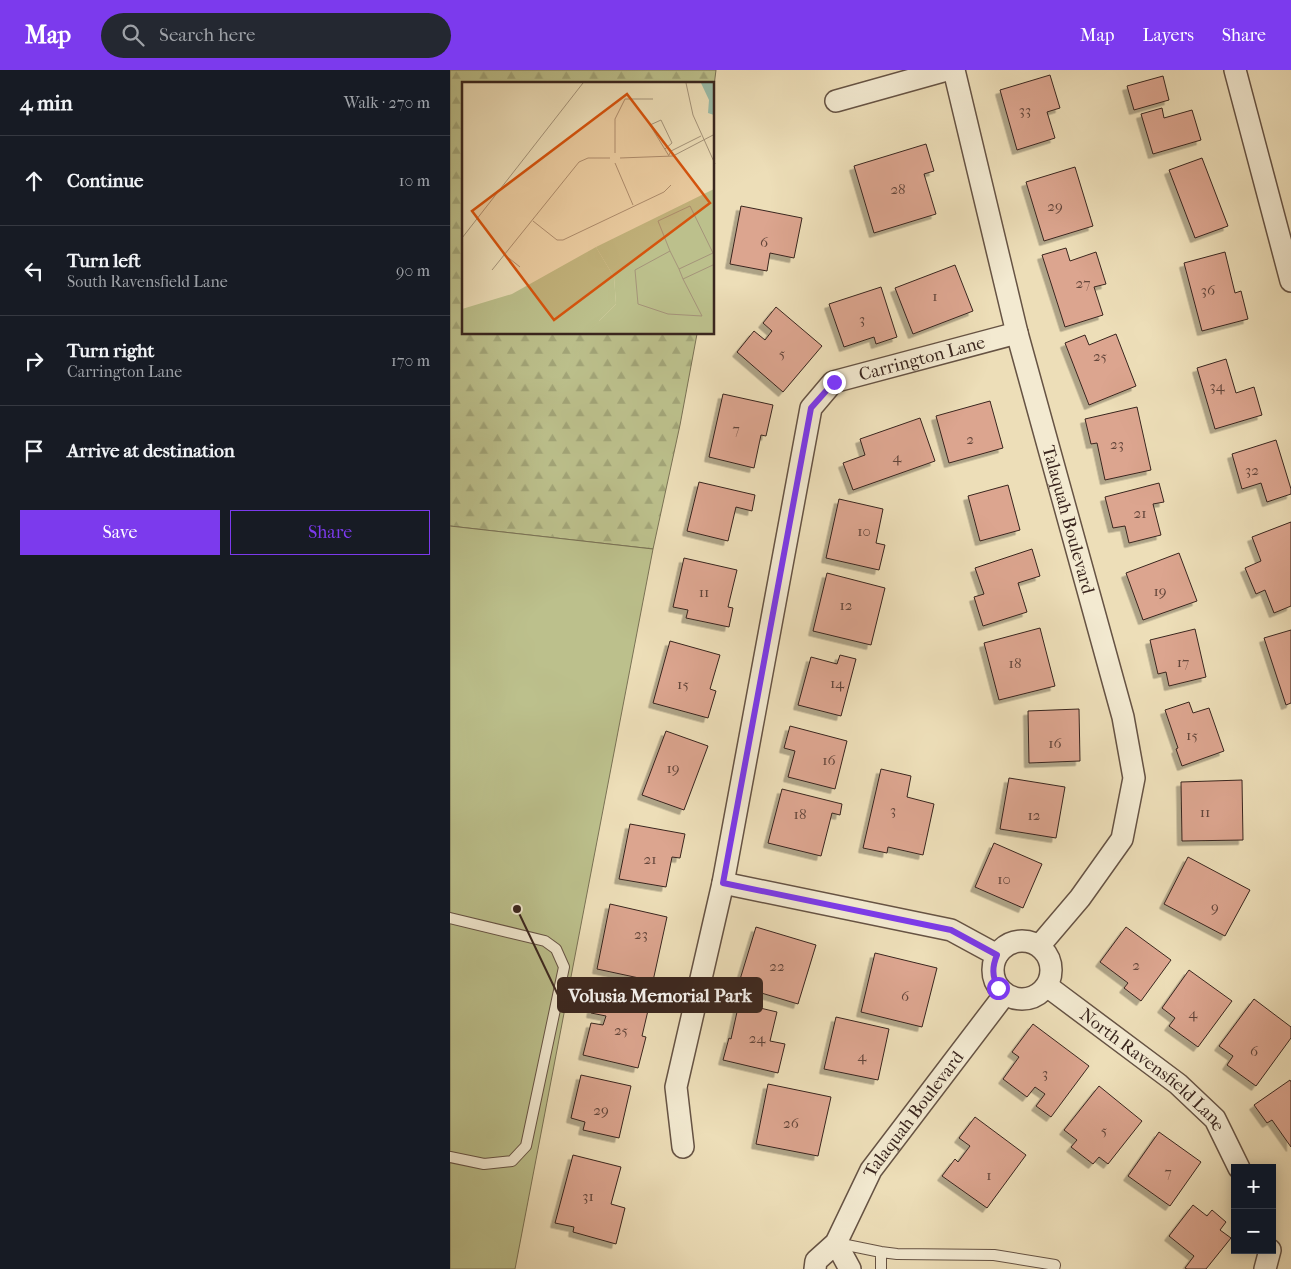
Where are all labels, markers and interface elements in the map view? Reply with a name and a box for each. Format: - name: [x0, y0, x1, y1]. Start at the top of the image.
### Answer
- search box: [101, 13, 451, 58]
- text: Map: [25, 21, 71, 49]
- icon: search: [119, 21, 147, 49]
- text: Search here: [159, 24, 255, 46]
- text: Map: [1080, 25, 1114, 46]
- text: Layers: [1142, 25, 1194, 46]
- text: Share: [1222, 25, 1266, 46]
- inset map: [462, 82, 715, 335]
- text: 4 min: [20, 91, 73, 115]
- text: Walk · 270 m: [344, 93, 430, 112]
- house number: 33: [1019, 101, 1031, 119]
- icon: ahead: [20, 167, 48, 195]
- text: Continue: [67, 170, 143, 192]
- text: 10 m: [399, 171, 430, 190]
- house number: 28: [890, 180, 906, 198]
- house number: 29: [1047, 197, 1063, 215]
- house number: 6: [760, 233, 769, 251]
- text: Turn left: [67, 250, 141, 272]
- icon: left: [20, 257, 48, 285]
- text: 90 m: [396, 261, 430, 280]
- text: South Ravensfield Lane: [67, 272, 228, 291]
- house number: 27: [1076, 274, 1090, 292]
- house number: 36: [1201, 281, 1216, 299]
- house number: 1: [932, 287, 938, 305]
- house number: 3: [859, 310, 865, 328]
- street label: Carrington Lane: [857, 332, 988, 386]
- text: Turn right: [67, 340, 154, 362]
- house number: 5: [779, 344, 785, 362]
- icon: right: [20, 347, 48, 375]
- house number: 25: [1093, 347, 1107, 365]
- text: 170 m: [391, 351, 430, 370]
- text: Carrington Lane: [67, 362, 182, 381]
- route end: [823, 371, 846, 394]
- house number: 34: [1209, 377, 1226, 395]
- house number: 7: [732, 420, 740, 438]
- house number: 2: [966, 430, 974, 448]
- house number: 23: [1110, 435, 1124, 453]
- icon: arrive: [20, 437, 48, 465]
- text: Arrive at destination: [67, 440, 235, 462]
- street label: Talaquah Boulevard: [1038, 443, 1099, 596]
- house number: 4: [893, 448, 903, 466]
- house number: 32: [1245, 461, 1259, 479]
- house number: 21: [1133, 504, 1147, 522]
- button: Save: [20, 510, 220, 555]
- button: Share: [230, 510, 430, 555]
- house number: 10: [857, 522, 871, 540]
- house number: 19: [1153, 582, 1167, 600]
- house number: 11: [699, 583, 709, 601]
- house number: 12: [839, 596, 853, 614]
- house number: 17: [1177, 653, 1189, 671]
- house number: 18: [1009, 654, 1021, 672]
- house number: 14: [830, 674, 845, 692]
- house number: 15: [677, 675, 689, 693]
- house number: 15: [1186, 726, 1198, 744]
- house number: 16: [1048, 734, 1063, 752]
- house number: 16: [822, 751, 837, 769]
- house number: 19: [666, 759, 680, 777]
- house number: 3: [890, 801, 896, 819]
- house number: 11: [1200, 803, 1210, 821]
- house number: 18: [794, 805, 806, 823]
- house number: 12: [1027, 806, 1041, 824]
- house number: 21: [643, 850, 657, 868]
- house number: 10: [997, 870, 1011, 888]
- house number: 9: [1211, 898, 1219, 916]
- house number: 23: [634, 925, 648, 943]
- house number: 2: [1132, 956, 1140, 974]
- house number: 22: [769, 957, 785, 975]
- route start: [987, 977, 1010, 1000]
- callout: Volusia Memorial Park: [558, 978, 762, 1012]
- text: Volusia Memorial Park: [567, 985, 753, 1007]
- house number: 6: [901, 987, 910, 1005]
- street label: North Ravensfield Lane: [1075, 1004, 1229, 1134]
- house number: 4: [1189, 1004, 1199, 1022]
- house number: 25: [614, 1021, 628, 1039]
- house number: 24: [749, 1029, 766, 1047]
- house number: 6: [1250, 1042, 1259, 1060]
- house number: 4: [858, 1047, 868, 1065]
- street label: Talaquah Boulevard: [859, 1047, 969, 1181]
- house number: 3: [1042, 1064, 1048, 1082]
- house number: 29: [593, 1101, 609, 1119]
- house number: 26: [783, 1114, 800, 1132]
- house number: 5: [1101, 1121, 1107, 1139]
- house number: 7: [1164, 1163, 1172, 1181]
- map controls: [1231, 1164, 1276, 1254]
- button: +: [1231, 1164, 1276, 1209]
- house number: 1: [986, 1166, 992, 1184]
- house number: 31: [582, 1187, 594, 1205]
- button: −: [1231, 1209, 1276, 1254]

